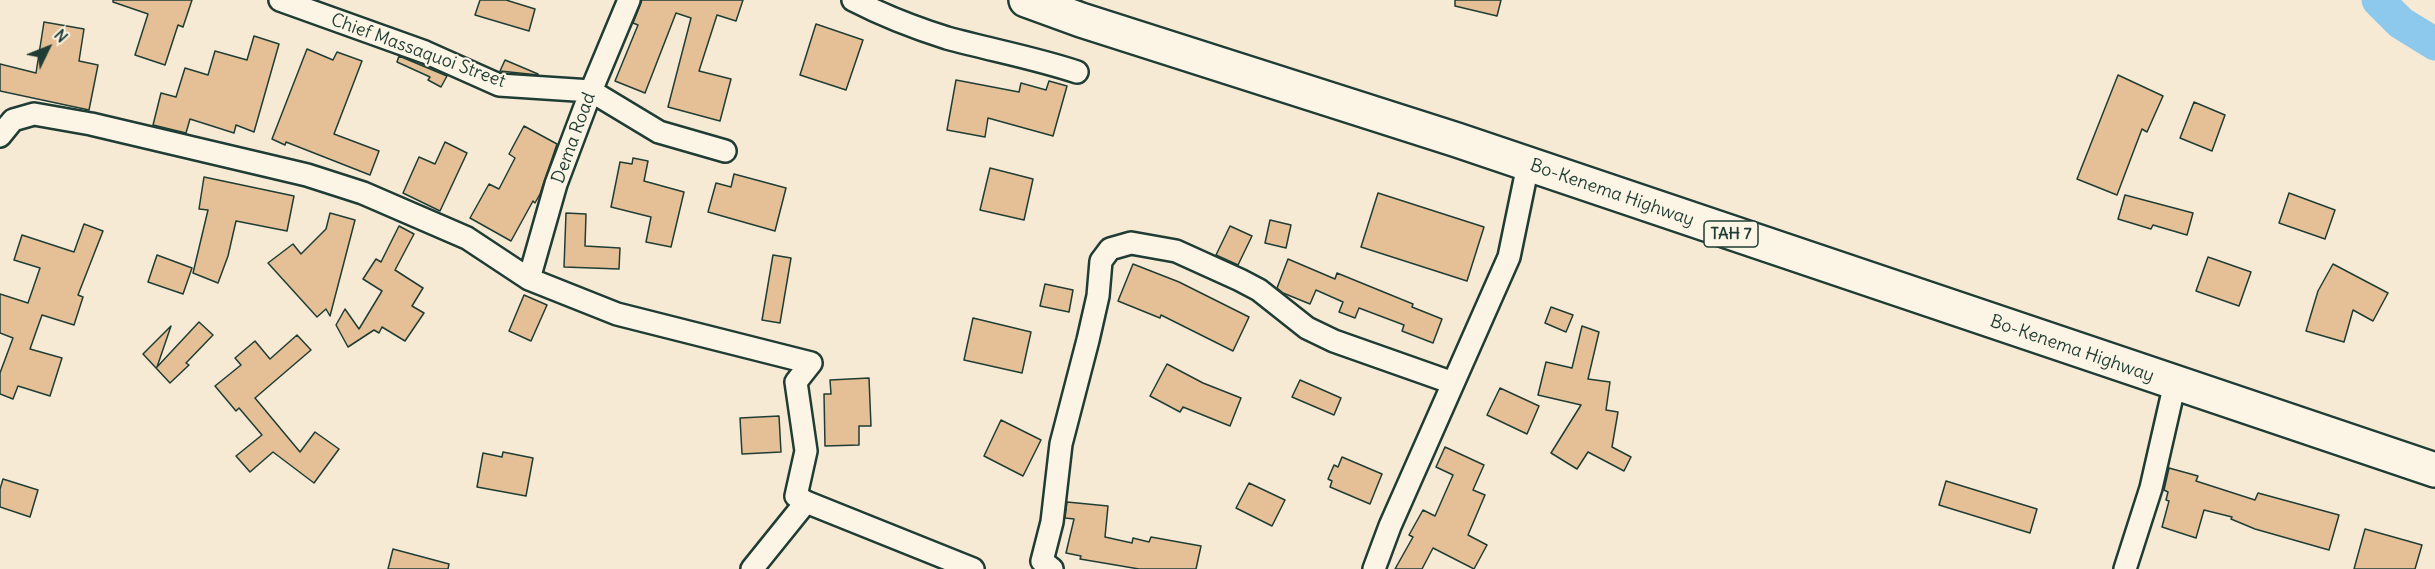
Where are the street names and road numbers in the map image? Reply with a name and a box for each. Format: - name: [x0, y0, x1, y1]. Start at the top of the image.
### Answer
- street label: Chief Massaquoi Street: [328, 9, 508, 93]
- street label: Dema Road: [548, 90, 600, 186]
- street label: Bo-Kenema Highway: [1527, 155, 1697, 231]
- road number: TAH 7: [1704, 221, 1758, 247]
- street label: Bo-Kenema Highway: [1987, 311, 2157, 387]

